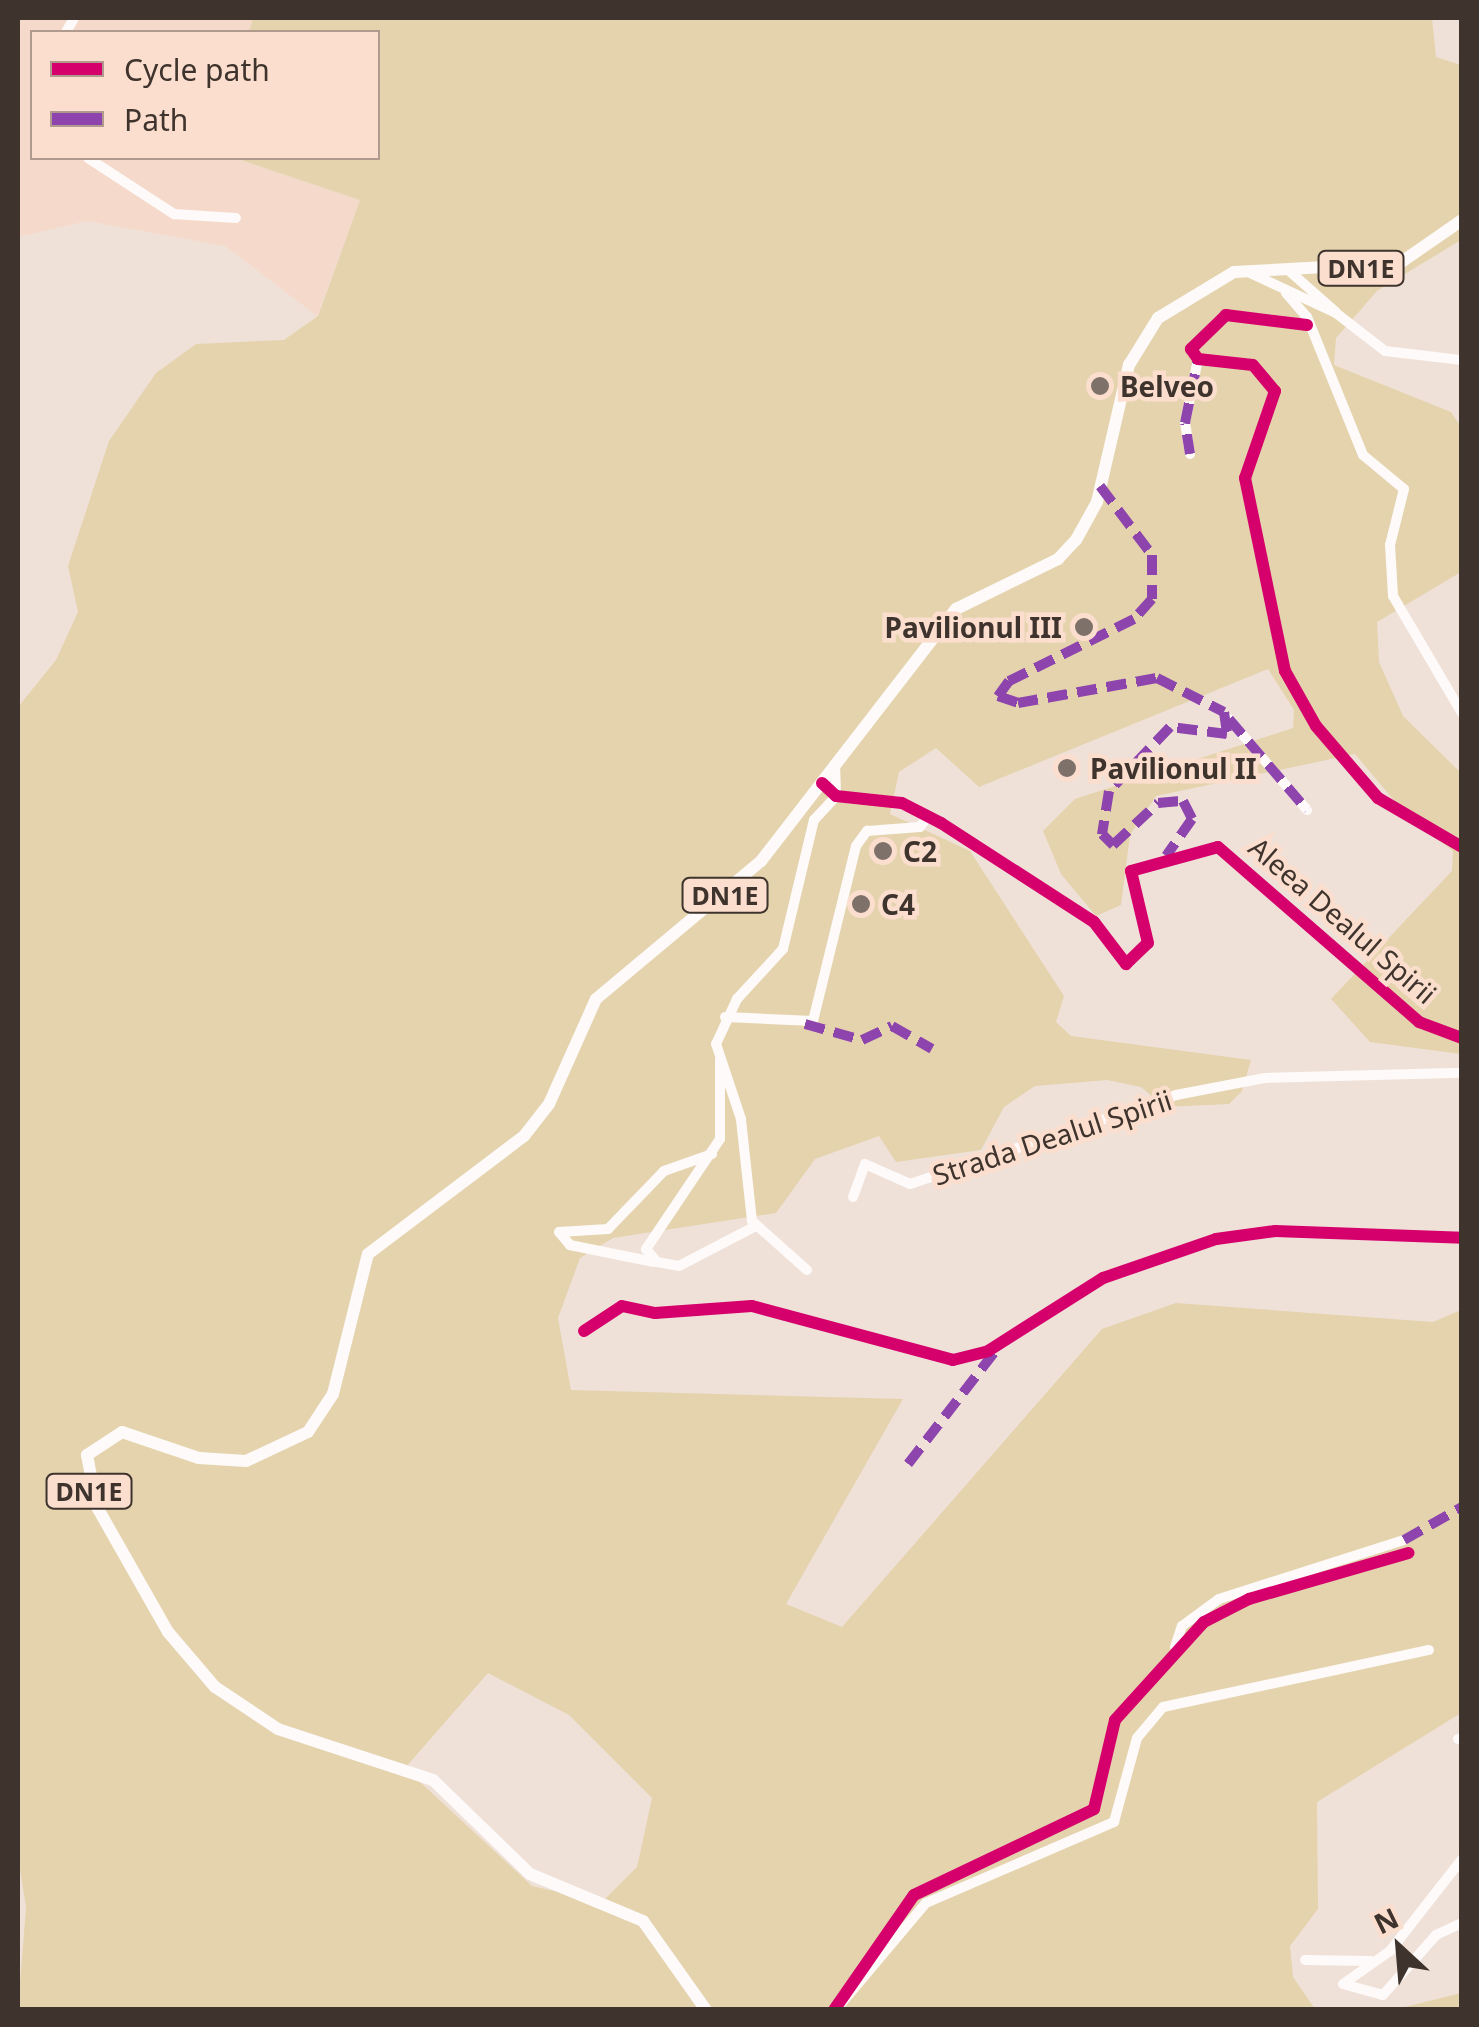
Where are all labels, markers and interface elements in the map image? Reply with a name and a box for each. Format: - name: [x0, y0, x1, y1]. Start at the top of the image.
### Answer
- legend: [30, 30, 380, 160]
- text: Cycle path: [124, 49, 270, 90]
- text: Path: [124, 99, 188, 140]
- road number: DN1E: [1316, 248, 1406, 288]
- place label: Belveo: [1120, 369, 1214, 403]
- marker: Belveo: [1089, 375, 1111, 397]
- place label: Pavilionul III: [885, 610, 1062, 644]
- marker: Pavilionul III: [1071, 614, 1097, 640]
- place label: Pavilionul II: [1090, 751, 1257, 785]
- marker: Pavilionul II: [1054, 755, 1080, 781]
- street label: Aleea Dealul Spirii: [1243, 830, 1443, 1010]
- place label: C2: [903, 834, 937, 868]
- marker: C2: [872, 840, 894, 862]
- road number: DN1E: [680, 875, 770, 915]
- place label: C4: [881, 887, 915, 921]
- marker: C4: [850, 893, 872, 915]
- street label: Strada Dealul Spirii: [928, 1083, 1176, 1191]
- road number: DN1E: [44, 1471, 134, 1511]
- north arrow: [1349, 1897, 1449, 1997]
- text: N: [1367, 1898, 1404, 1942]

